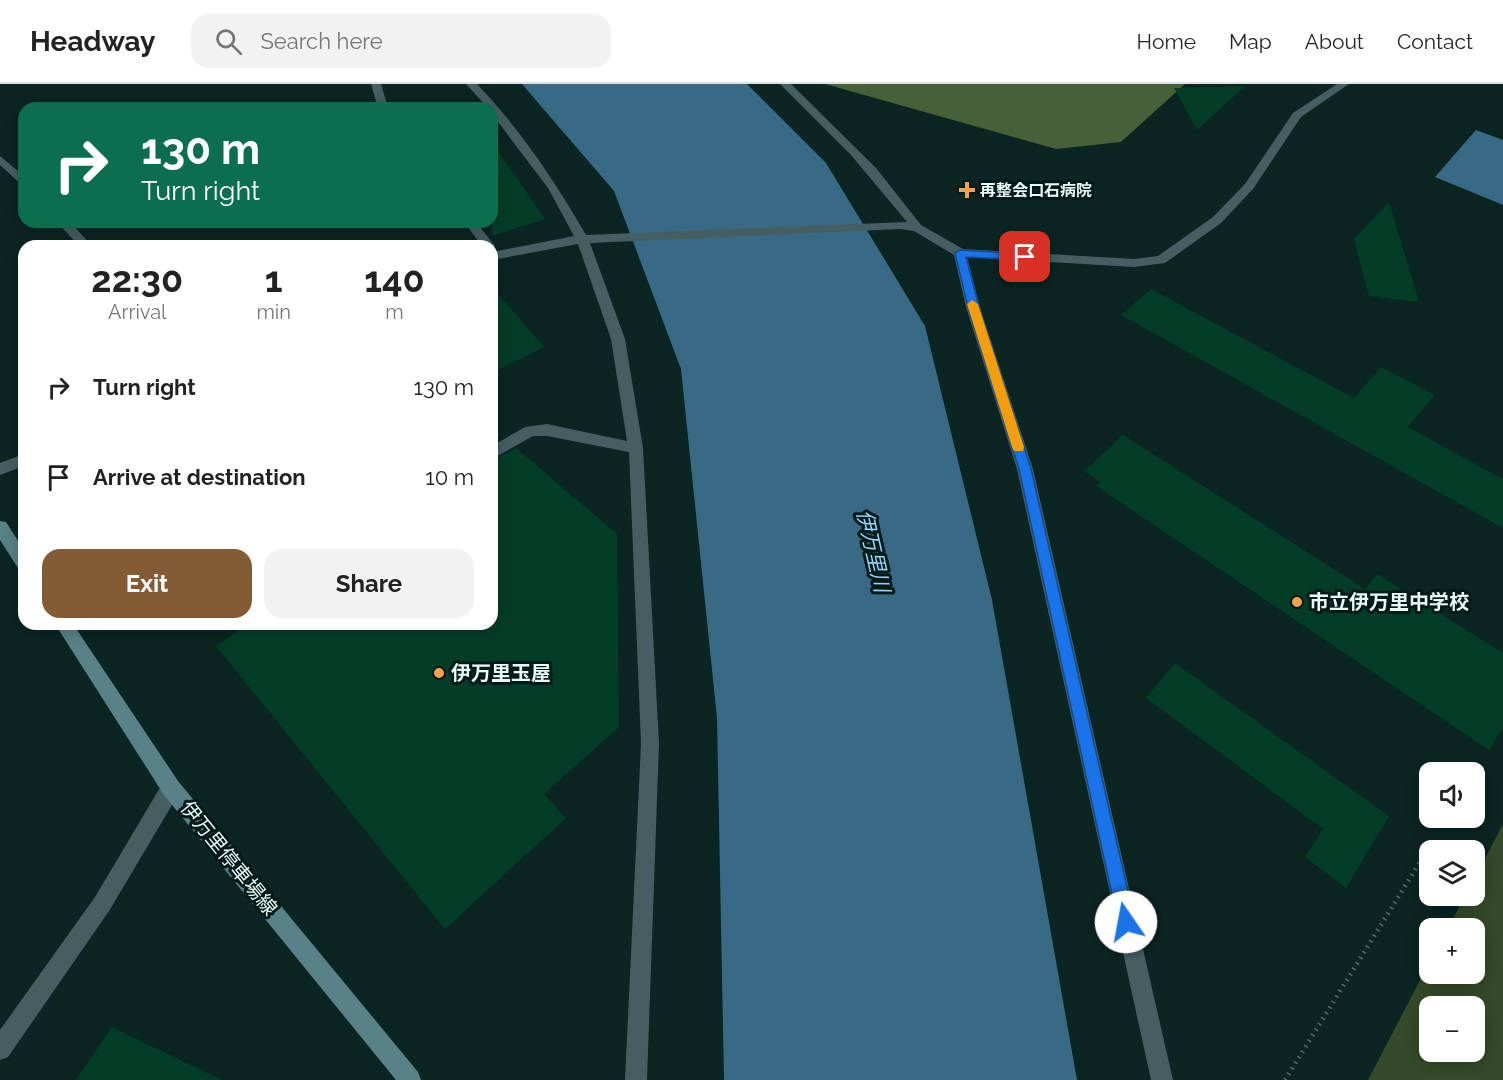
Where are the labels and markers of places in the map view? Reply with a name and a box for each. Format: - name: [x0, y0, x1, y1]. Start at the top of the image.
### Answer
- marker: 再整会口石病院: [958, 181, 976, 199]
- place label: 再整会口石病院: [980, 181, 1092, 200]
- pin: [999, 231, 1050, 282]
- place label: 市立伊万里中学校: [1309, 590, 1469, 614]
- marker: 市立伊万里中学校: [1290, 595, 1304, 609]
- place label: 伊万里玉屋: [451, 661, 551, 685]
- marker: 伊万里玉屋: [432, 666, 446, 680]

